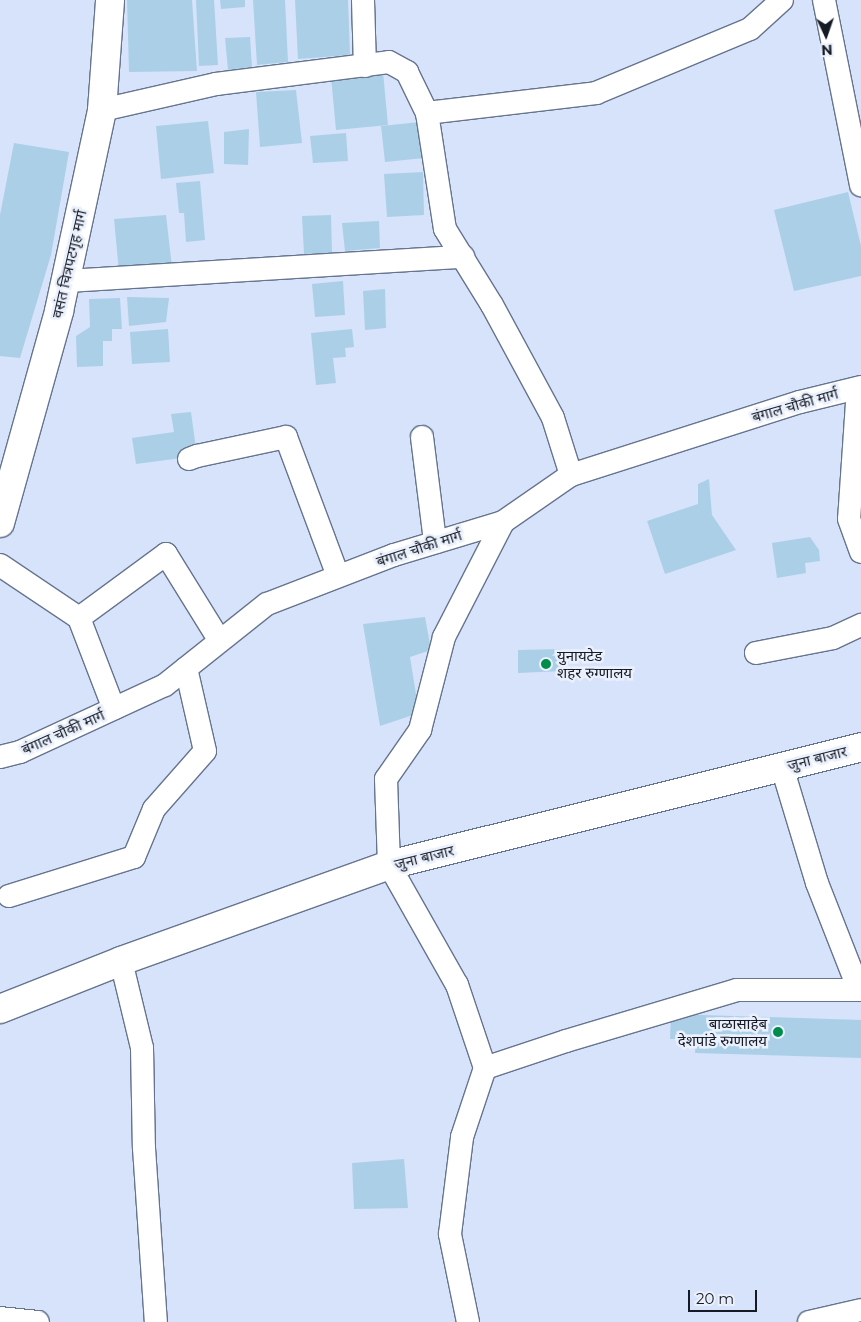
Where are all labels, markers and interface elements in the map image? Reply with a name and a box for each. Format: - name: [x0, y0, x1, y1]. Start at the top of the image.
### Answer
- north arrow: [801, 10, 851, 60]
- text: N: [821, 41, 833, 59]
- street label: वसंत चित्रपटगृह मार्ग: [48, 208, 90, 320]
- street label: बंगाल चौकी मार्ग: [750, 384, 840, 426]
- street label: बंगाल चौकी मार्ग: [374, 526, 464, 570]
- place label: युनायटेड शहर रुग्णालय: [557, 646, 632, 681]
- marker: युनायटेड शहर रुग्णालय: [539, 657, 553, 671]
- street label: बंगाल चौकी मार्ग: [19, 706, 107, 758]
- street label: जुना बाजार: [785, 742, 849, 774]
- street label: जुना बाजार: [392, 841, 456, 873]
- place label: बाळासाहेब देशपांडे रुग्णालय: [678, 1014, 767, 1049]
- marker: बाळासाहेब देशपांडे रुग्णालय: [771, 1025, 785, 1039]
- scale bar: [691, 1280, 760, 1312]
- text: 20 m: [696, 1289, 734, 1308]

